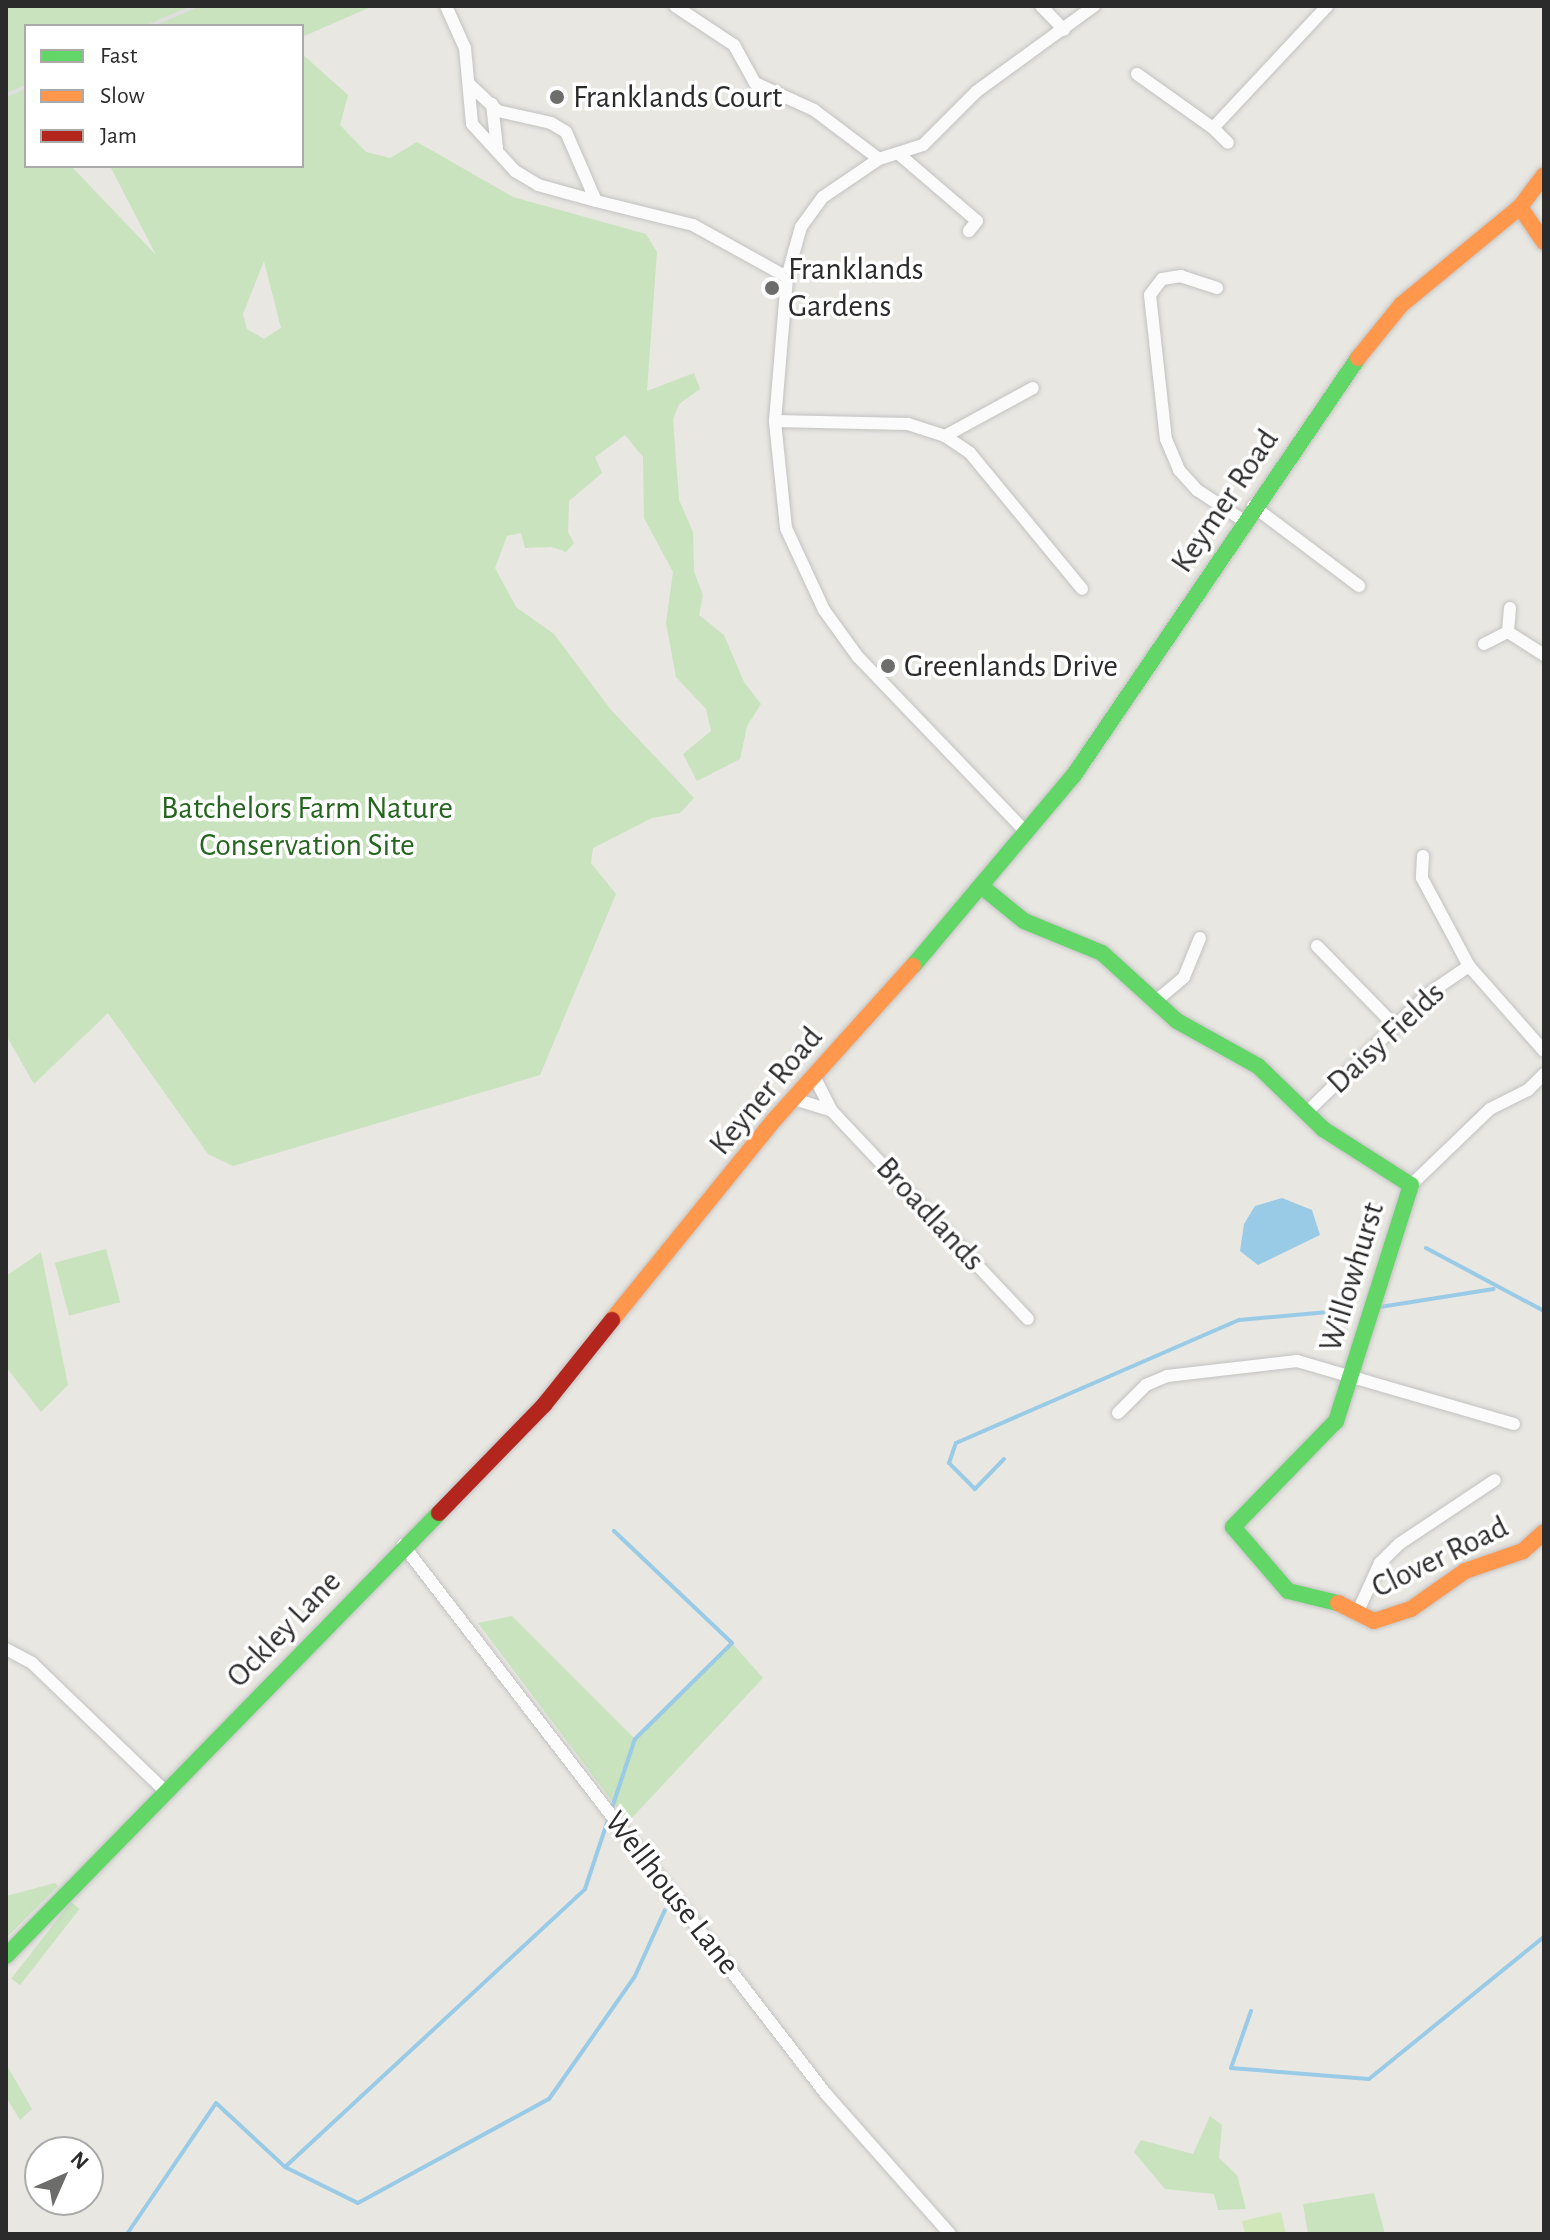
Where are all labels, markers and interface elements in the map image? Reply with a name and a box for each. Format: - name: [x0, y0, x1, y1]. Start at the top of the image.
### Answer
- legend: [24, 24, 304, 168]
- text: Fast: [100, 44, 137, 68]
- place label: Franklands Court: [573, 78, 782, 116]
- text: Slow: [100, 84, 145, 108]
- marker: Franklands Court: [548, 88, 566, 106]
- text: Jam: [100, 124, 137, 148]
- place label: Franklands Gardens: [788, 251, 924, 326]
- marker: Franklands Gardens: [763, 279, 781, 297]
- street label: Keymer Road: [1163, 422, 1287, 580]
- place label: Greenlands Drive: [904, 647, 1118, 685]
- marker: Greenlands Drive: [879, 657, 897, 675]
- park label: Batchelors Farm Nature Conservation Site: [161, 790, 453, 865]
- street label: Daisy Fields: [1319, 974, 1453, 1102]
- street label: Keyner Road: [701, 1019, 831, 1163]
- street label: Broadlands: [868, 1149, 992, 1279]
- street label: Willowhurst: [1311, 1198, 1393, 1356]
- street label: Clover Road: [1366, 1508, 1514, 1606]
- street label: Ockley Lane: [219, 1562, 349, 1696]
- street label: Wellhouse Lane: [596, 1803, 748, 1983]
- north arrow: [24, 2136, 104, 2216]
- text: N: [66, 2147, 93, 2174]

